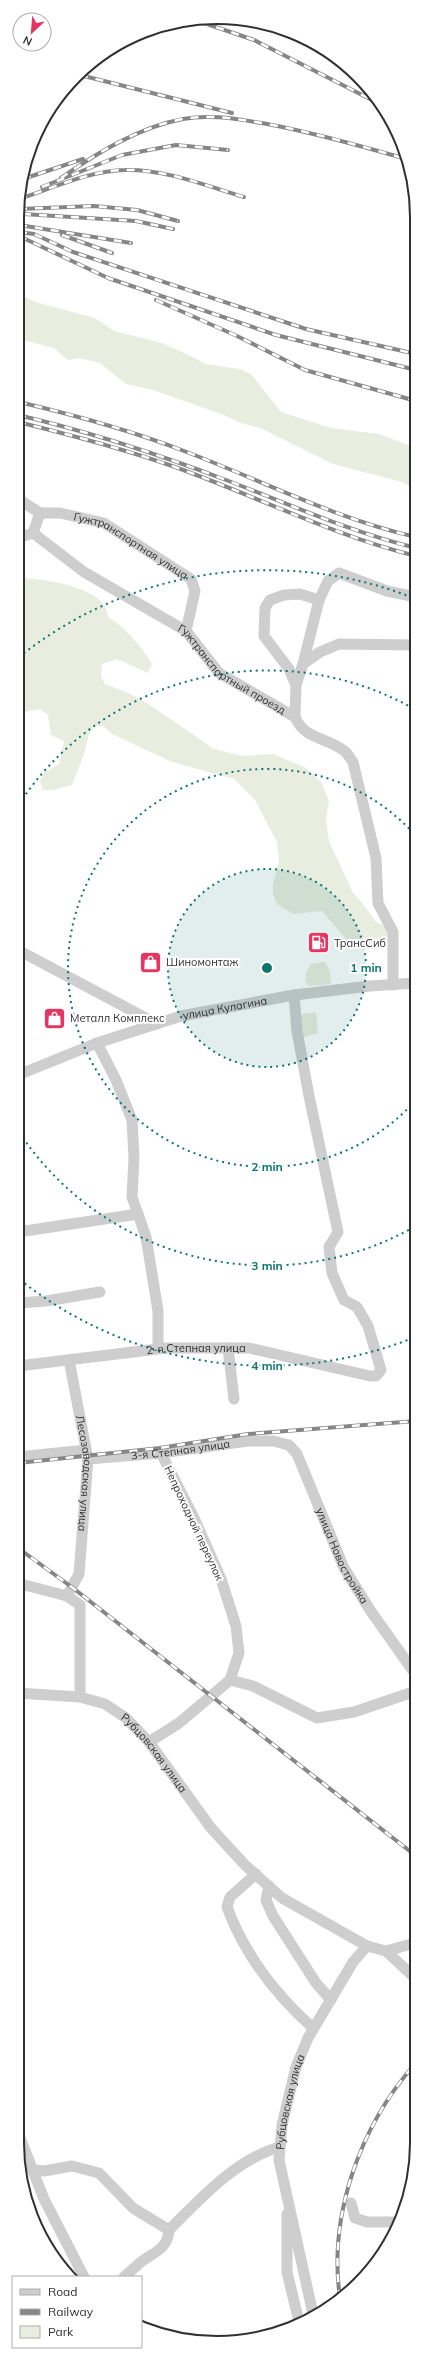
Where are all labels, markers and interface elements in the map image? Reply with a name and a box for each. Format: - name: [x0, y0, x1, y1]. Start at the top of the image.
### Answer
- north arrow: [12, 12, 52, 52]
- text: N: [21, 33, 34, 49]
- street label: Гужтранспортная улица: [72, 509, 191, 582]
- street label: Гужтранспортный проезд: [175, 621, 289, 717]
- fuel station icon: ТрансСиб: [305, 930, 331, 956]
- place label: ТрансСиб: [334, 936, 386, 950]
- shop icon: Шиномонтаж: [137, 949, 163, 975]
- place label: Шиномонтаж: [166, 955, 239, 969]
- text: 1 min: [350, 960, 382, 975]
- centre of rings: [260, 961, 274, 975]
- street label: улица Кулагина: [181, 993, 268, 1023]
- shop icon: Металл Комплекс: [42, 1005, 68, 1031]
- place label: Металл Комплекс: [70, 1011, 165, 1025]
- text: 2 min: [251, 1159, 283, 1174]
- text: 3 min: [251, 1258, 283, 1273]
- street label: 2-я Степная улица: [145, 1341, 246, 1357]
- text: 4 min: [251, 1358, 283, 1373]
- street label: Лесозаводская улица: [73, 1414, 95, 1532]
- street label: 3-я Степная улица: [130, 1437, 231, 1462]
- street label: Непроходной переулок: [161, 1463, 227, 1583]
- street label: улица Новостройка: [313, 1506, 371, 1606]
- street label: Рубцовская улица: [119, 1710, 190, 1795]
- street label: Рубцовская улица: [273, 2052, 308, 2150]
- legend: [12, 2276, 142, 2348]
- text: Road: [48, 2284, 77, 2299]
- text: Railway: [48, 2304, 94, 2319]
- text: Park: [48, 2324, 74, 2339]

